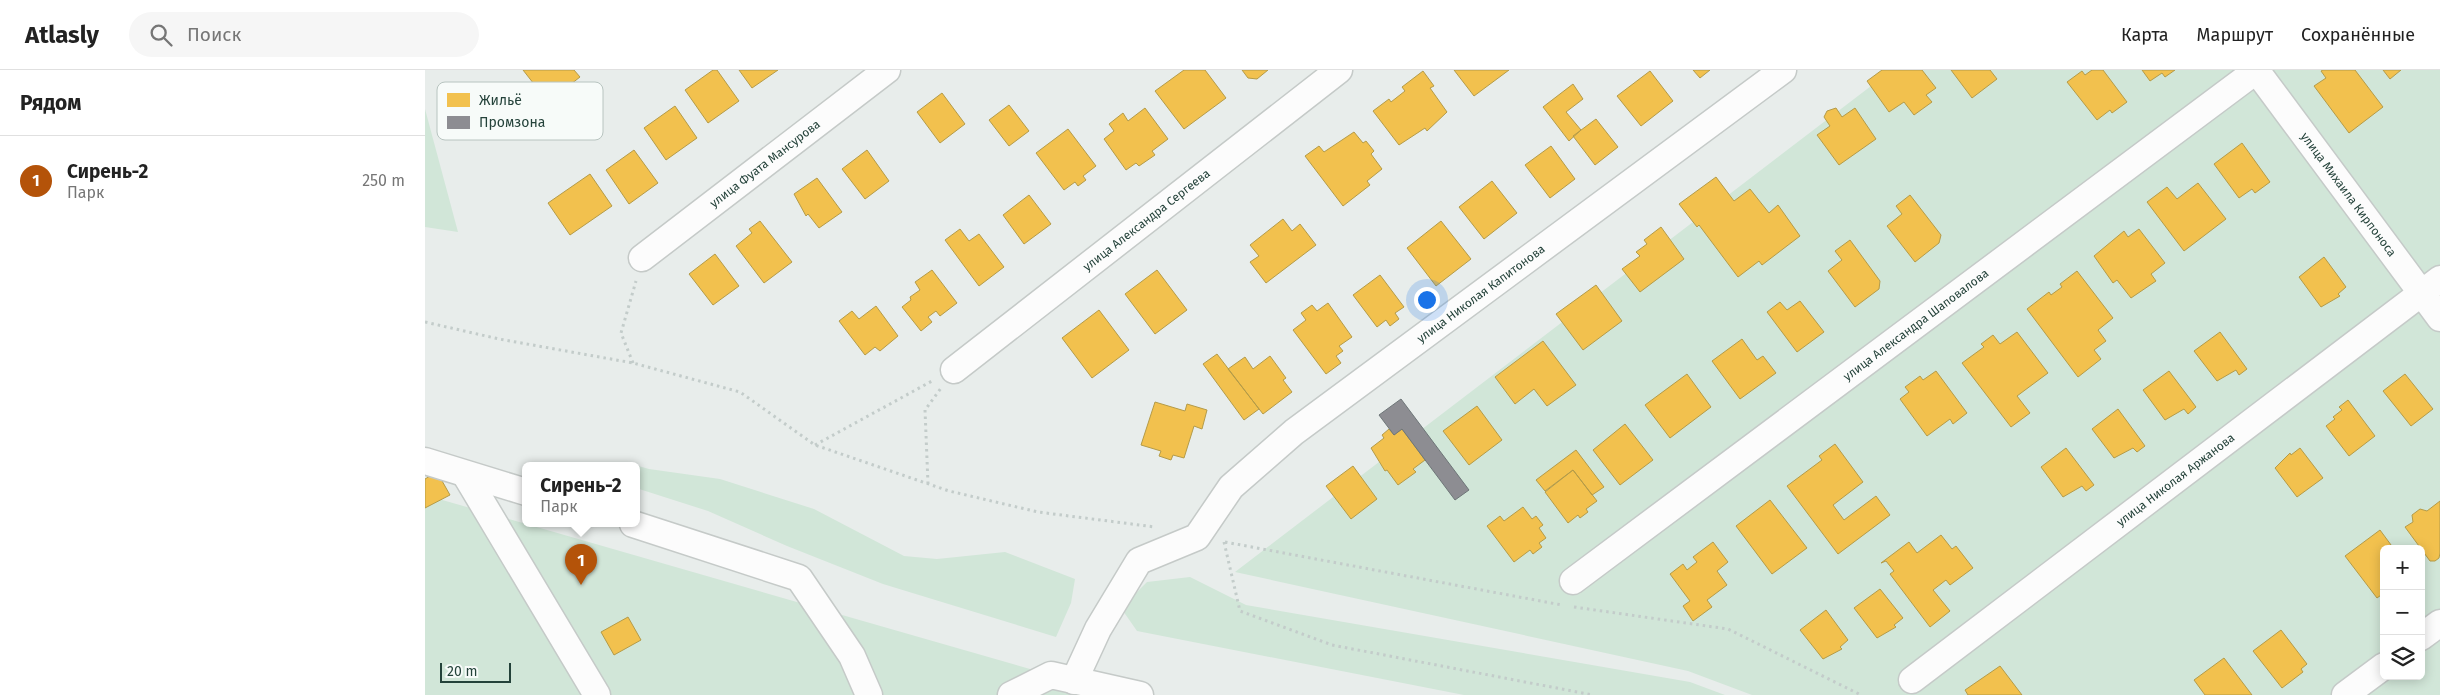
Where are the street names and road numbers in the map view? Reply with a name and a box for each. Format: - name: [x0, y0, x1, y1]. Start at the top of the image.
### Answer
- street label: улица Фуата Мансурова: [707, 117, 823, 210]
- street label: улица Михаила Кирпоноса: [2298, 130, 2399, 259]
- street label: улица Александра Сергеева: [1080, 166, 1213, 274]
- street label: улица Николая Капитонова: [1414, 242, 1548, 346]
- street label: улица Александра Шаповалова: [1840, 266, 1991, 384]
- street label: улица Николая Аржанова: [2114, 431, 2237, 529]

